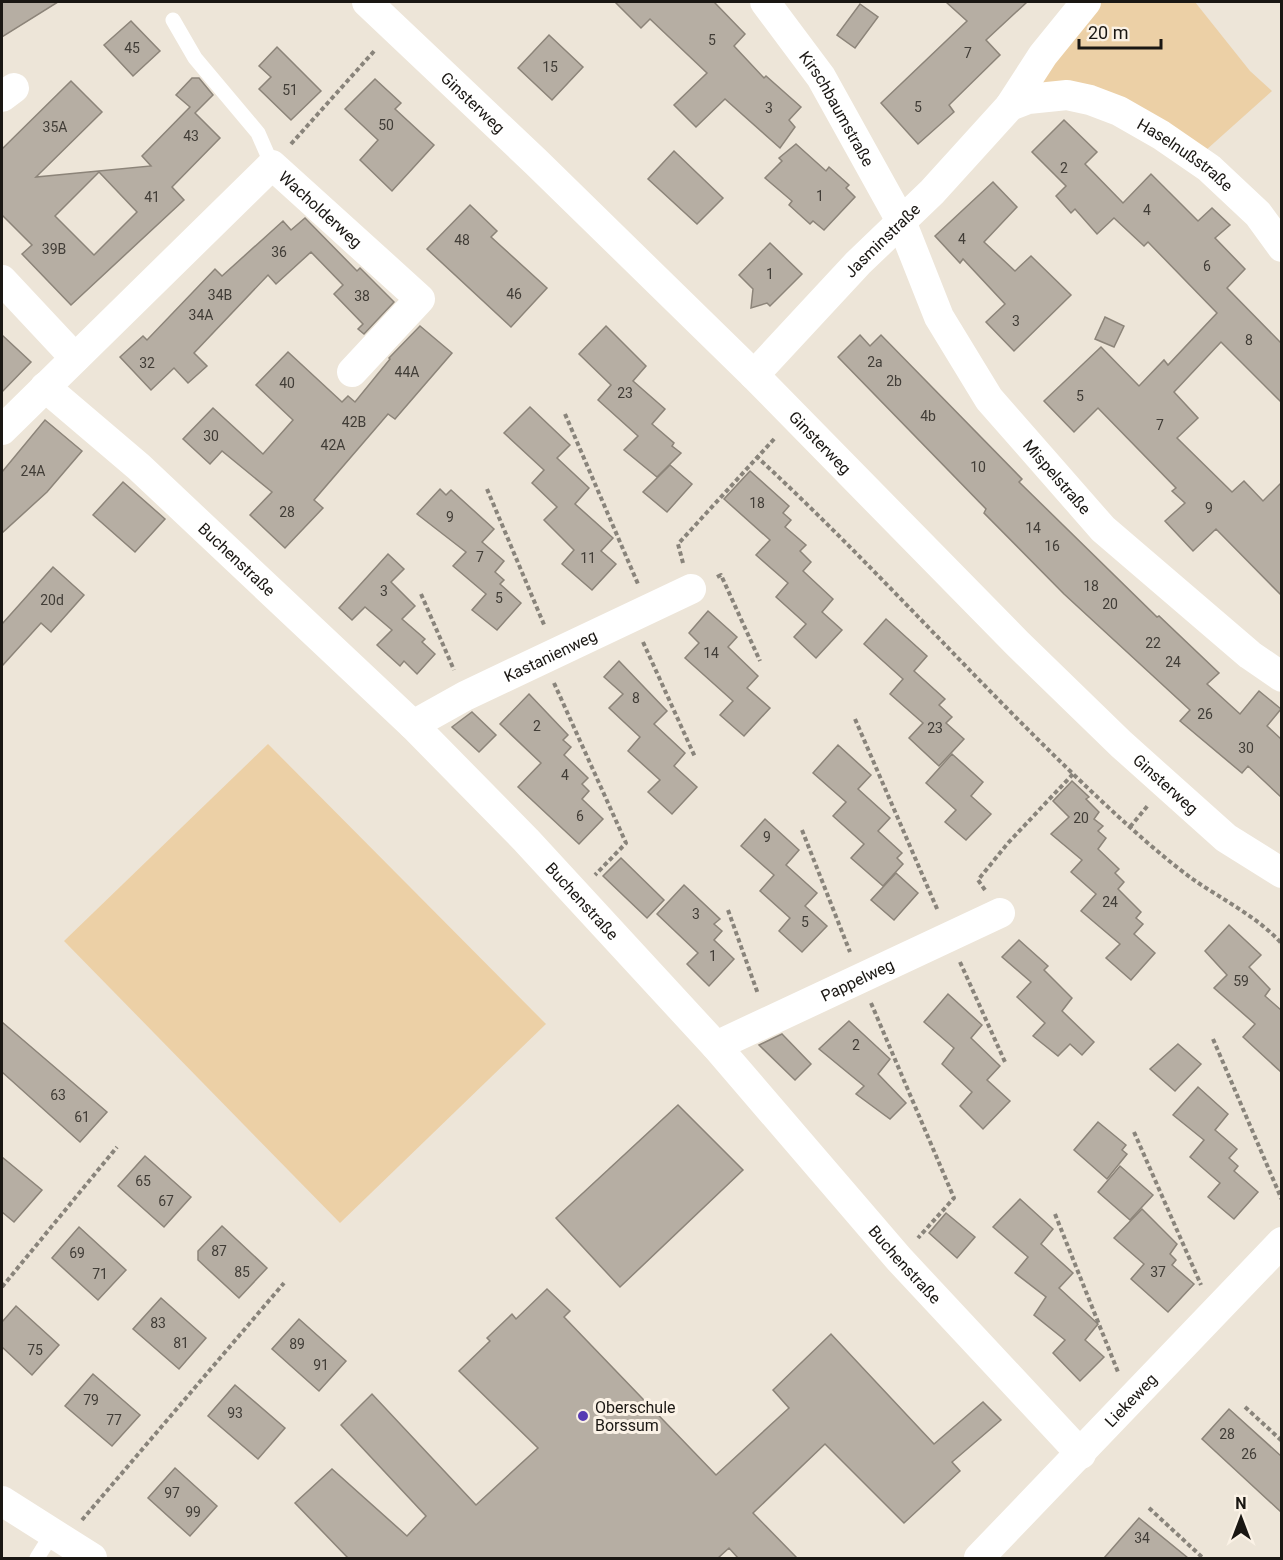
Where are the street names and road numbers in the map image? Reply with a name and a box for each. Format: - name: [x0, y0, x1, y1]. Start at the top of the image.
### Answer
- street label: Kirschbaumstraße: [795, 47, 878, 170]
- street label: Ginsterweg: [437, 68, 509, 137]
- street label: Haselnußstraße: [1134, 114, 1237, 195]
- street label: Wacholderweg: [275, 167, 366, 252]
- street label: Jasminstraße: [840, 199, 924, 281]
- street label: Ginsterweg: [785, 407, 855, 478]
- street label: Mispelstraße: [1019, 436, 1095, 518]
- street label: Buchenstraße: [195, 519, 279, 600]
- street label: Kastanienweg: [501, 625, 600, 686]
- street label: Ginsterweg: [1129, 750, 1202, 818]
- street label: Buchenstraße: [542, 858, 623, 944]
- street label: Pappelweg: [818, 955, 897, 1005]
- street label: Buchenstraße: [865, 1221, 945, 1307]
- street label: Liekeweg: [1101, 1369, 1161, 1431]

